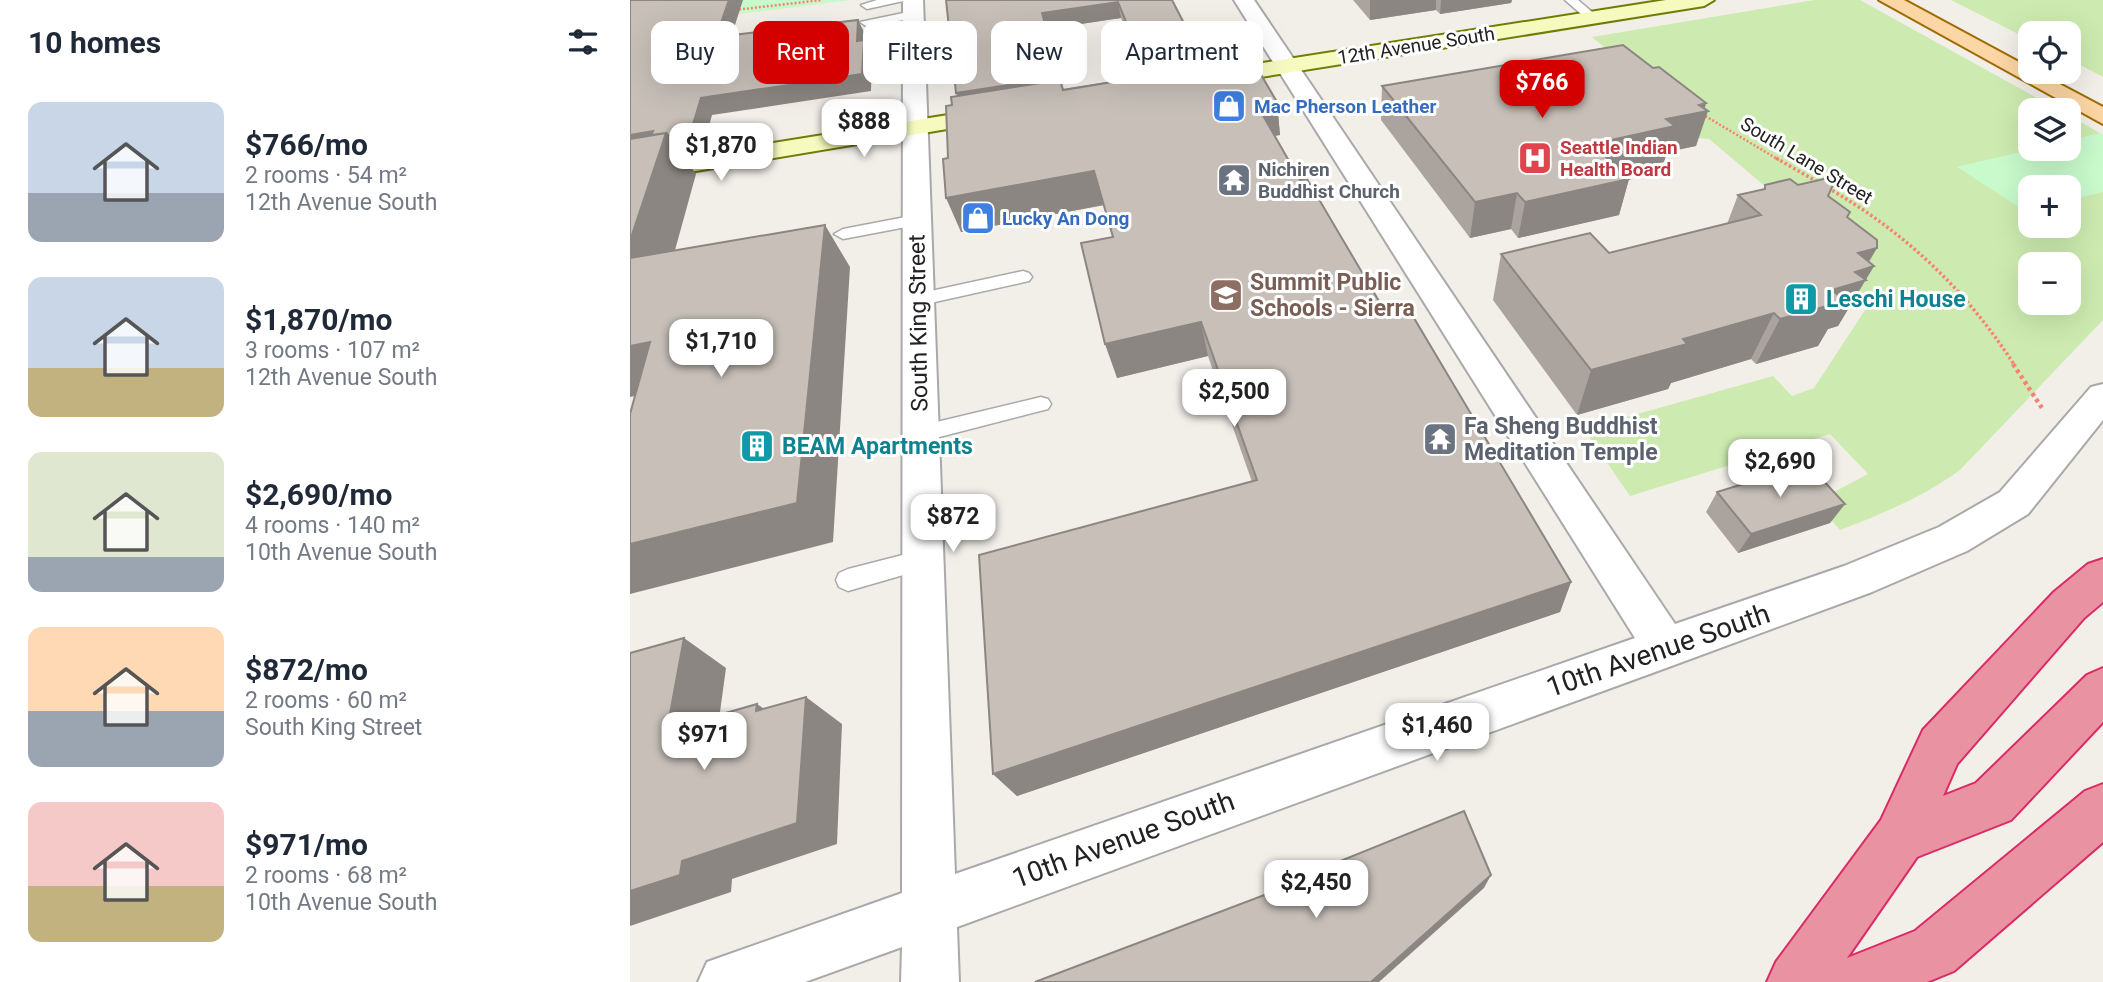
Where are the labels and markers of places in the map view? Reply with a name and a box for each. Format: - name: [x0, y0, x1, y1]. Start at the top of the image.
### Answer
- pin: $766: [1501, 60, 1583, 120]
- shop icon: Mac Pherson Leather: [1210, 87, 1248, 125]
- place label: Mac Pherson Leather: [1254, 95, 1436, 118]
- pin: $888: [823, 100, 905, 159]
- pin: $1,870: [664, 124, 778, 183]
- place label: Seattle Indian Health Board: [1560, 136, 1678, 181]
- hospital icon: Seattle Indian Health Board: [1516, 139, 1554, 177]
- place label: Nichiren Buddhist Church: [1258, 158, 1400, 203]
- temple icon: Nichiren Buddhist Church: [1215, 161, 1253, 199]
- shop icon: Lucky An Dong: [959, 199, 997, 237]
- place label: Lucky An Dong: [1002, 207, 1129, 230]
- place label: Summit Public Schools - Sierra: [1250, 269, 1415, 322]
- school or university icon: Summit Public Schools - Sierra: [1207, 276, 1245, 314]
- building icon: Leschi House: [1782, 280, 1820, 318]
- place label: Leschi House: [1826, 286, 1966, 313]
- pin: $1,710: [664, 320, 778, 379]
- pin: $2,500: [1177, 370, 1291, 429]
- place label: Fa Sheng Buddhist Meditation Temple: [1464, 413, 1658, 466]
- temple icon: Fa Sheng Buddhist Meditation Temple: [1421, 420, 1459, 458]
- building icon: BEAM Apartments: [738, 427, 776, 465]
- place label: BEAM Apartments: [782, 433, 973, 460]
- pin: $2,690: [1723, 440, 1837, 499]
- pin: $872: [912, 494, 994, 554]
- pin: $1,460: [1380, 704, 1494, 763]
- pin: $971: [663, 712, 745, 772]
- pin: $2,450: [1259, 860, 1373, 920]

